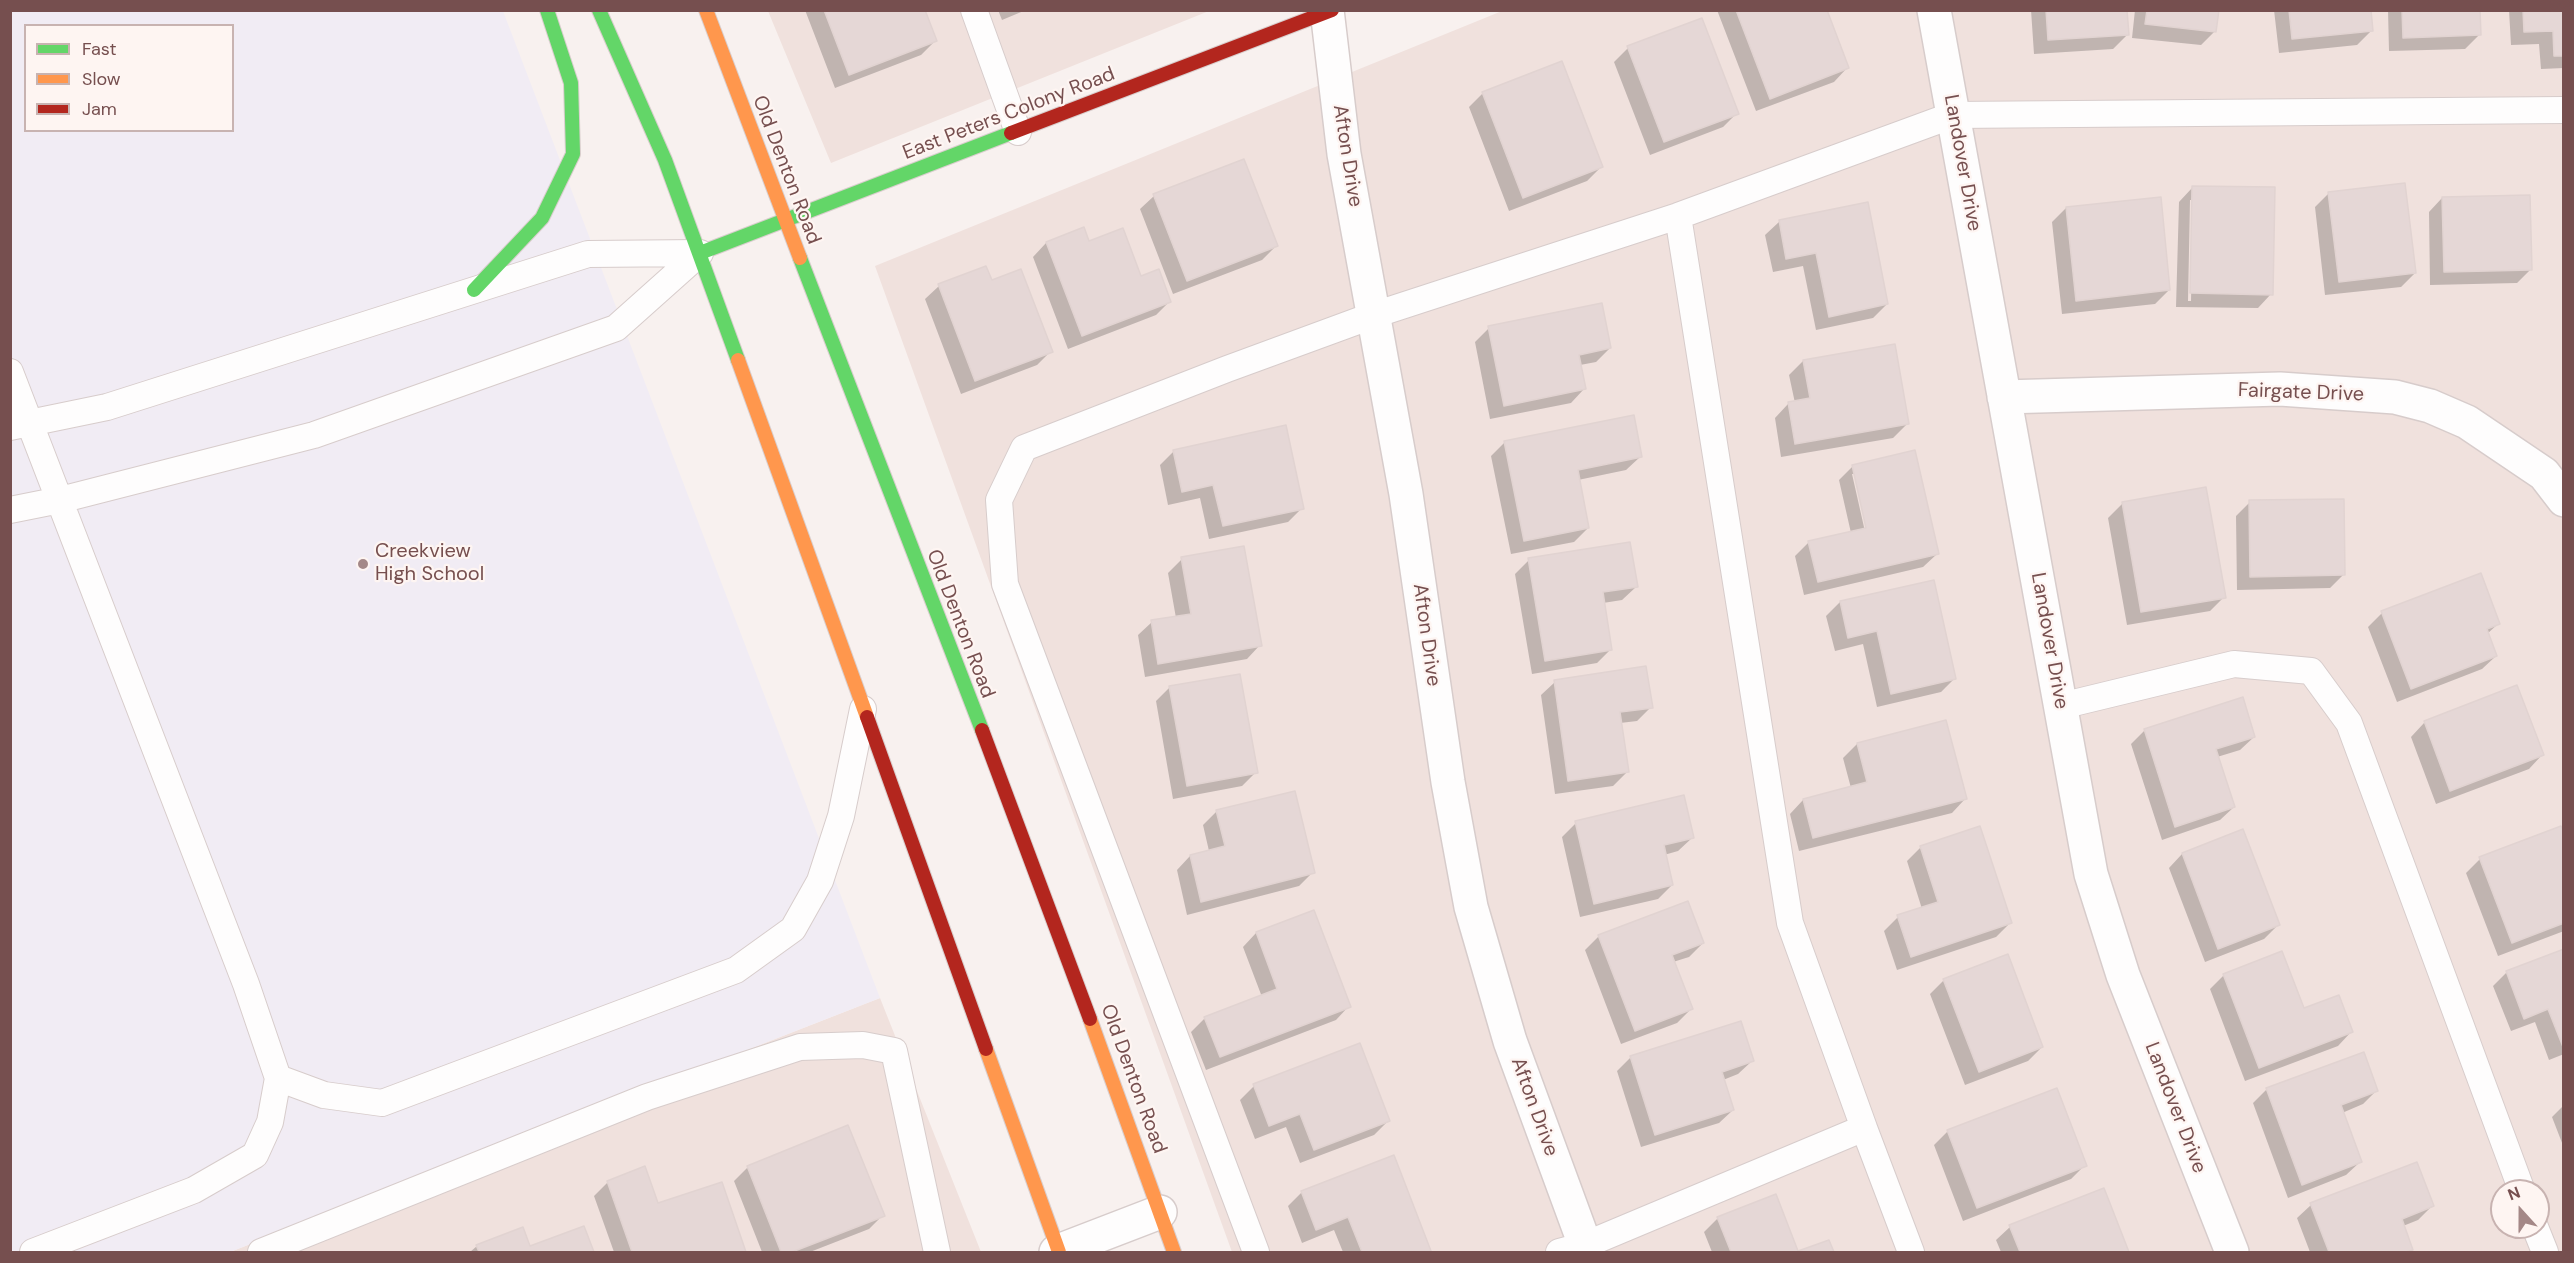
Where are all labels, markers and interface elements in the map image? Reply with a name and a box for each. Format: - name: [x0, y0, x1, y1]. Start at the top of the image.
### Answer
- legend: [24, 24, 234, 132]
- text: Fast: [82, 37, 117, 61]
- street label: East Peters Colony Road: [900, 62, 1118, 166]
- text: Slow: [82, 67, 121, 91]
- street label: Old Denton Road: [747, 92, 825, 248]
- street label: Landover Drive: [1938, 93, 1986, 233]
- text: Jam: [82, 97, 117, 121]
- street label: Afton Drive: [1327, 103, 1367, 209]
- street label: Fairgate Drive: [2238, 379, 2364, 407]
- place label: Creekview High School: [375, 540, 484, 587]
- street label: Old Denton Road: [921, 546, 999, 702]
- marker: Creekview High School: [356, 557, 370, 571]
- street label: Landover Drive: [2025, 571, 2073, 711]
- street label: Afton Drive: [1407, 582, 1445, 688]
- street label: Old Denton Road: [1095, 1001, 1171, 1157]
- street label: Landover Drive: [2139, 1039, 2211, 1177]
- street label: Afton Drive: [1505, 1054, 1563, 1160]
- north arrow: [2490, 1179, 2550, 1239]
- text: N: [2505, 1182, 2523, 1205]

